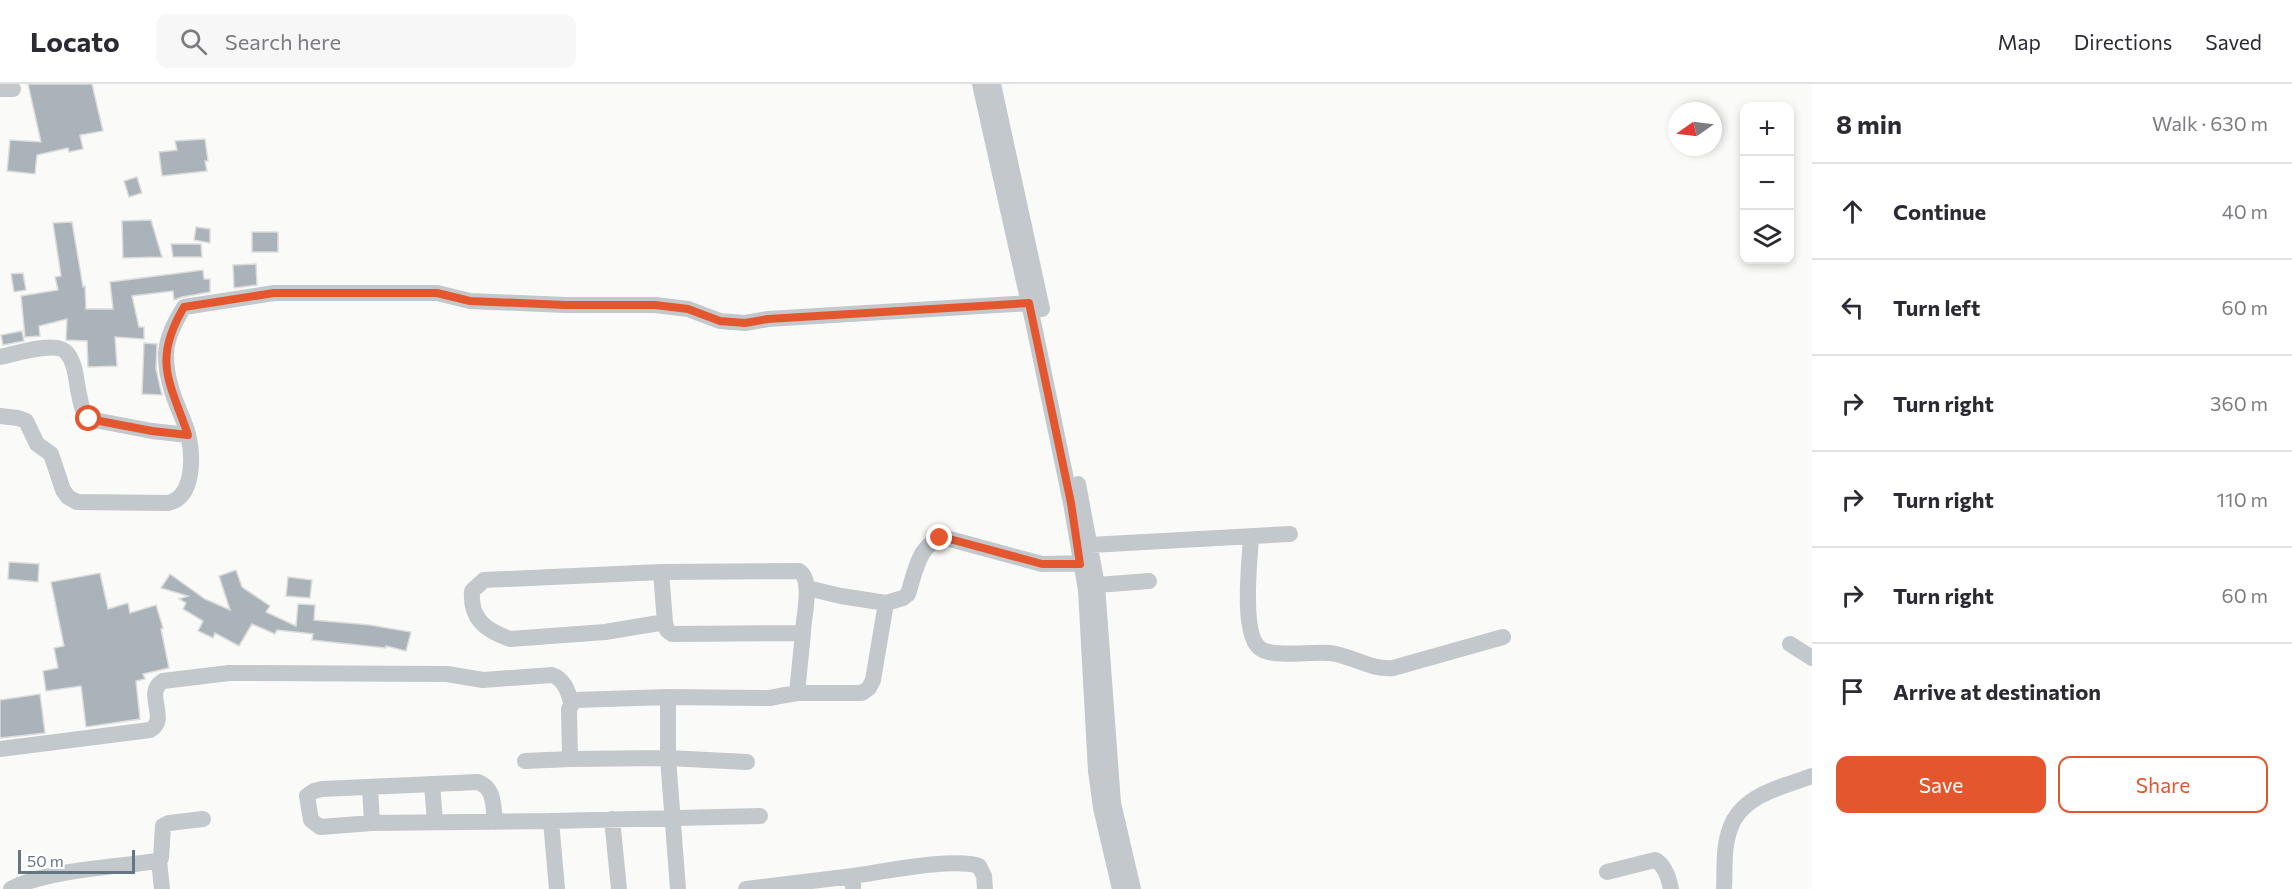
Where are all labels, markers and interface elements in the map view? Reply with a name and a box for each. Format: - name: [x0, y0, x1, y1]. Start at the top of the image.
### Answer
- search box: [156, 14, 576, 68]
- text: Locato: [30, 24, 120, 58]
- icon: search: [177, 25, 210, 58]
- text: Search here: [225, 28, 341, 55]
- text: Map: [1998, 29, 2041, 54]
- text: Directions: [2074, 29, 2172, 54]
- text: Saved: [2205, 29, 2262, 54]
- north arrow: [1668, 102, 1722, 156]
- map controls: [1740, 102, 1794, 264]
- button: +: [1740, 102, 1794, 156]
- text: 8 min: [1836, 108, 1902, 139]
- text: Walk · 630 m: [2152, 111, 2268, 135]
- button: −: [1740, 156, 1794, 210]
- icon: ahead: [1836, 195, 1869, 228]
- text: Continue: [1893, 198, 1986, 225]
- text: 40 m: [2222, 199, 2268, 223]
- button: layers: [1740, 210, 1794, 264]
- icon: left: [1836, 291, 1869, 324]
- text: Turn left: [1893, 294, 1980, 321]
- text: 60 m: [2222, 295, 2268, 319]
- icon: right: [1836, 387, 1869, 420]
- text: Turn right: [1893, 390, 1994, 417]
- text: 360 m: [2210, 391, 2268, 415]
- route start: [75, 405, 101, 431]
- icon: right: [1836, 483, 1869, 516]
- text: Turn right: [1893, 486, 1994, 513]
- text: 110 m: [2217, 487, 2268, 511]
- route end: [926, 524, 952, 550]
- icon: right: [1836, 579, 1869, 612]
- text: Turn right: [1893, 582, 1994, 609]
- text: 60 m: [2222, 583, 2268, 607]
- icon: arrive: [1836, 675, 1869, 708]
- text: Arrive at destination: [1893, 678, 2101, 705]
- button: Save: [1836, 756, 2046, 813]
- button: Share: [2058, 756, 2268, 813]
- scale bar: [18, 847, 135, 874]
- text: 50 m: [27, 851, 64, 870]

